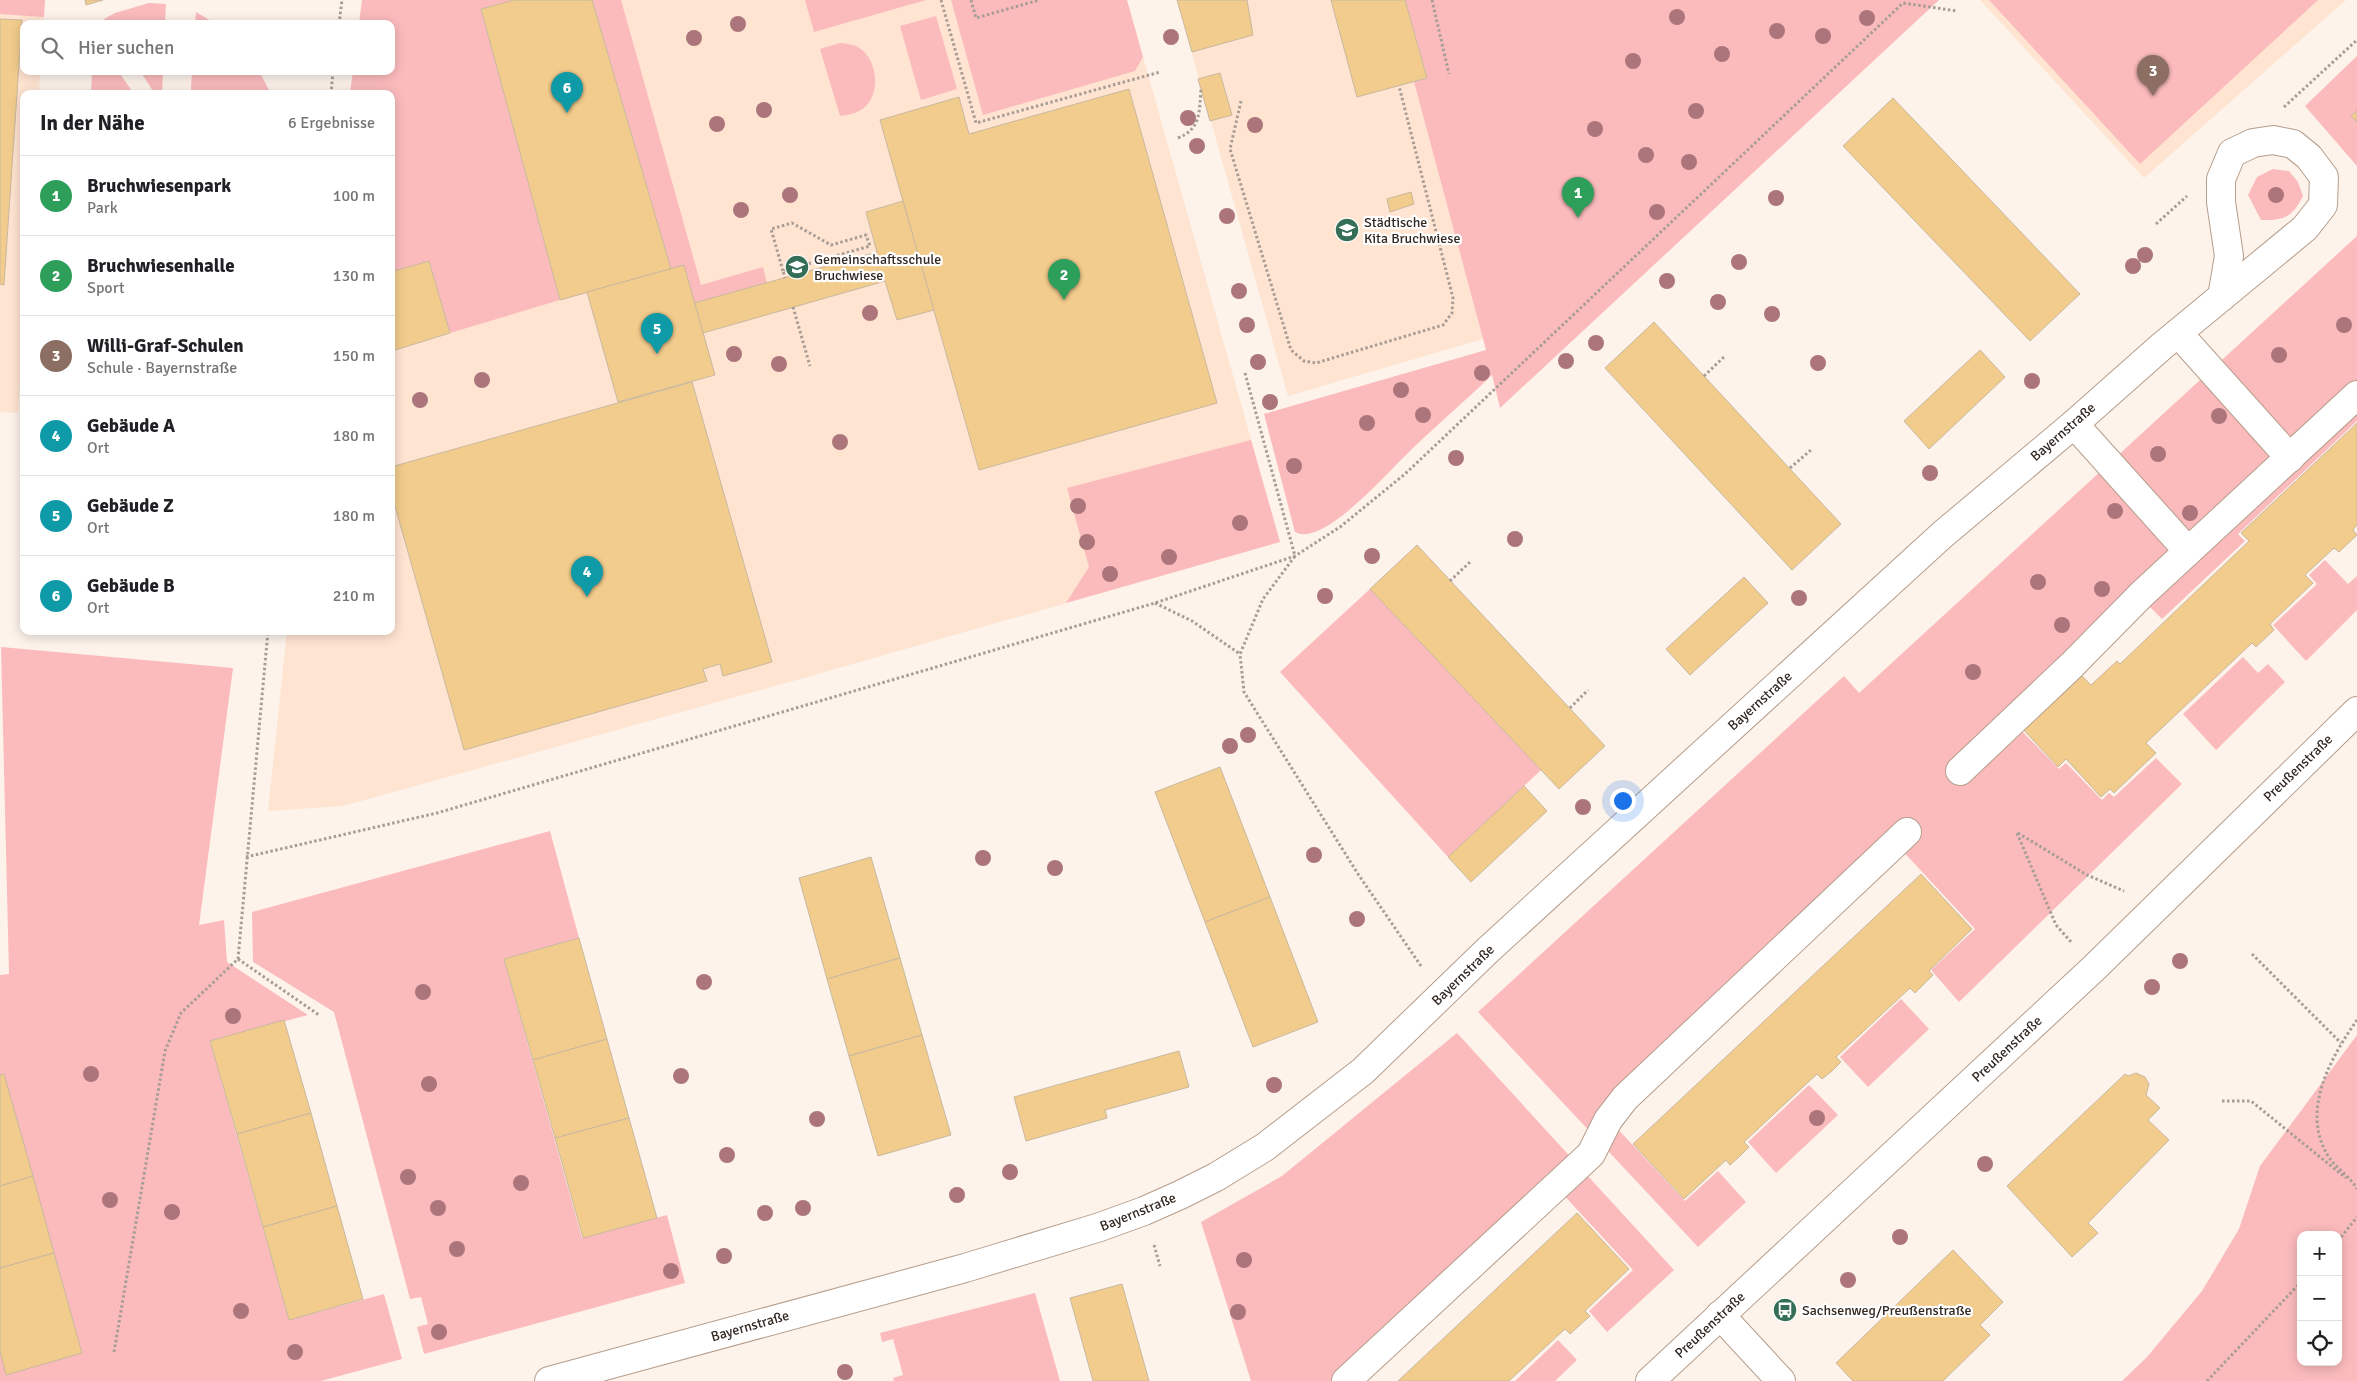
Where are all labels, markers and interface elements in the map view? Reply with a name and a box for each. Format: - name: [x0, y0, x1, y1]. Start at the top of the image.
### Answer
- search box: [20, 20, 395, 75]
- icon: search: [38, 34, 66, 62]
- text: Hier suchen: [78, 36, 174, 60]
- pin: 3: [2137, 55, 2169, 96]
- pin: 6: [551, 72, 583, 113]
- text: In der Nähe: [40, 110, 145, 136]
- text: 6 Ergebnisse: [288, 113, 375, 133]
- text: Bruchwiesenpark: [87, 174, 231, 198]
- pin: 1: [1562, 177, 1594, 218]
- text: 1: [52, 186, 60, 206]
- text: 100 m: [333, 186, 375, 206]
- text: Park: [87, 198, 118, 218]
- place label: Städtische Kita Bruchwiese: [1364, 214, 1460, 247]
- school or university icon: Städtische Kita Bruchwiese: [1334, 217, 1360, 243]
- place label: Gemeinschaftsschule Bruchwiese: [814, 251, 941, 284]
- text: Bruchwiesenhalle: [87, 254, 235, 278]
- school or university icon: Gemeinschaftsschule Bruchwiese: [784, 254, 810, 280]
- pin: 2: [1048, 259, 1080, 300]
- text: 2: [52, 266, 60, 286]
- text: 130 m: [333, 266, 375, 286]
- text: Sport: [87, 278, 125, 298]
- pin: 5: [641, 313, 673, 354]
- text: Willi-Graf-Schulen: [87, 334, 244, 358]
- text: 3: [52, 346, 60, 366]
- text: 150 m: [333, 346, 375, 366]
- text: Schule · Bayernstraße: [87, 358, 237, 378]
- street label: Bayernstraße: [2027, 399, 2099, 465]
- text: Gebäude A: [87, 414, 175, 438]
- text: 4: [52, 426, 60, 446]
- text: 180 m: [333, 426, 375, 446]
- text: Ort: [87, 438, 109, 458]
- text: Gebäude Z: [87, 494, 174, 518]
- text: 5: [52, 506, 60, 526]
- text: 180 m: [333, 506, 375, 526]
- text: Ort: [87, 518, 109, 538]
- pin: 4: [571, 556, 603, 597]
- text: Gebäude B: [87, 574, 175, 598]
- text: 6: [52, 586, 60, 606]
- text: 210 m: [333, 586, 375, 606]
- text: Ort: [87, 598, 109, 618]
- street label: Bayernstraße: [1724, 668, 1796, 734]
- street label: Preußenstraße: [2260, 731, 2336, 805]
- your location: [1610, 788, 1636, 814]
- street label: Bayernstraße: [1428, 941, 1498, 1009]
- street label: Preußenstraße: [1968, 1012, 2046, 1086]
- street label: Bayernstraße: [1097, 1189, 1179, 1235]
- map controls: [2297, 1231, 2342, 1366]
- button: +: [2297, 1231, 2342, 1276]
- button: −: [2297, 1276, 2342, 1321]
- street label: Preußenstraße: [1671, 1288, 1749, 1362]
- bus stop icon: Sachsenweg/Preußenstraße: [1772, 1297, 1798, 1323]
- place label: Sachsenweg/Preußenstraße: [1802, 1302, 1972, 1319]
- street label: Bayernstraße: [709, 1307, 791, 1345]
- button: locate: [2297, 1321, 2342, 1366]

